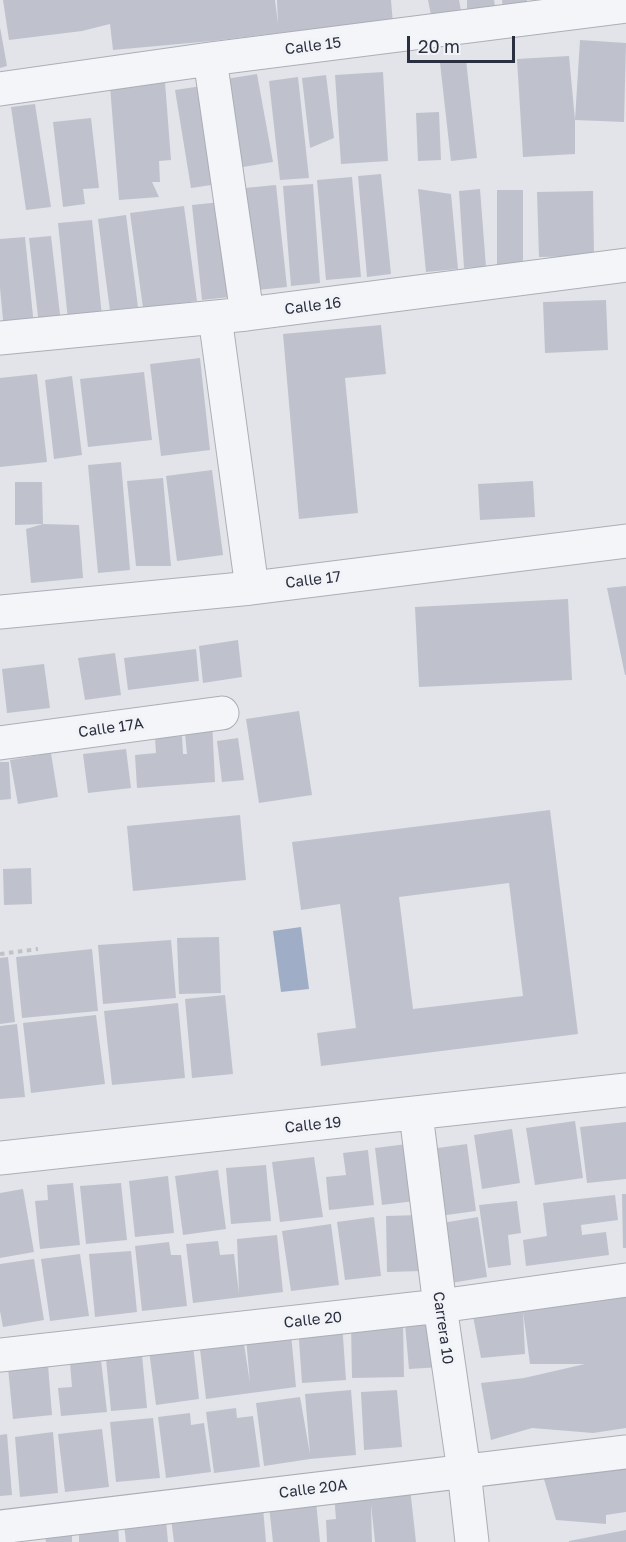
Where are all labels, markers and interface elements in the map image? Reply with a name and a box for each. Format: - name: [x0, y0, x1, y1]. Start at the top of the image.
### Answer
- scale bar: [410, 24, 518, 62]
- street label: Calle 15: [284, 34, 342, 58]
- text: 20 m: [418, 35, 460, 57]
- street label: Calle 16: [284, 294, 342, 318]
- street label: Calle 17: [284, 568, 342, 592]
- street label: Calle 17A: [77, 715, 145, 741]
- street label: Calle 19: [284, 1113, 342, 1137]
- street label: Carrera 10: [429, 1290, 457, 1366]
- street label: Calle 20: [283, 1308, 343, 1332]
- street label: Calle 20A: [278, 1476, 348, 1502]

